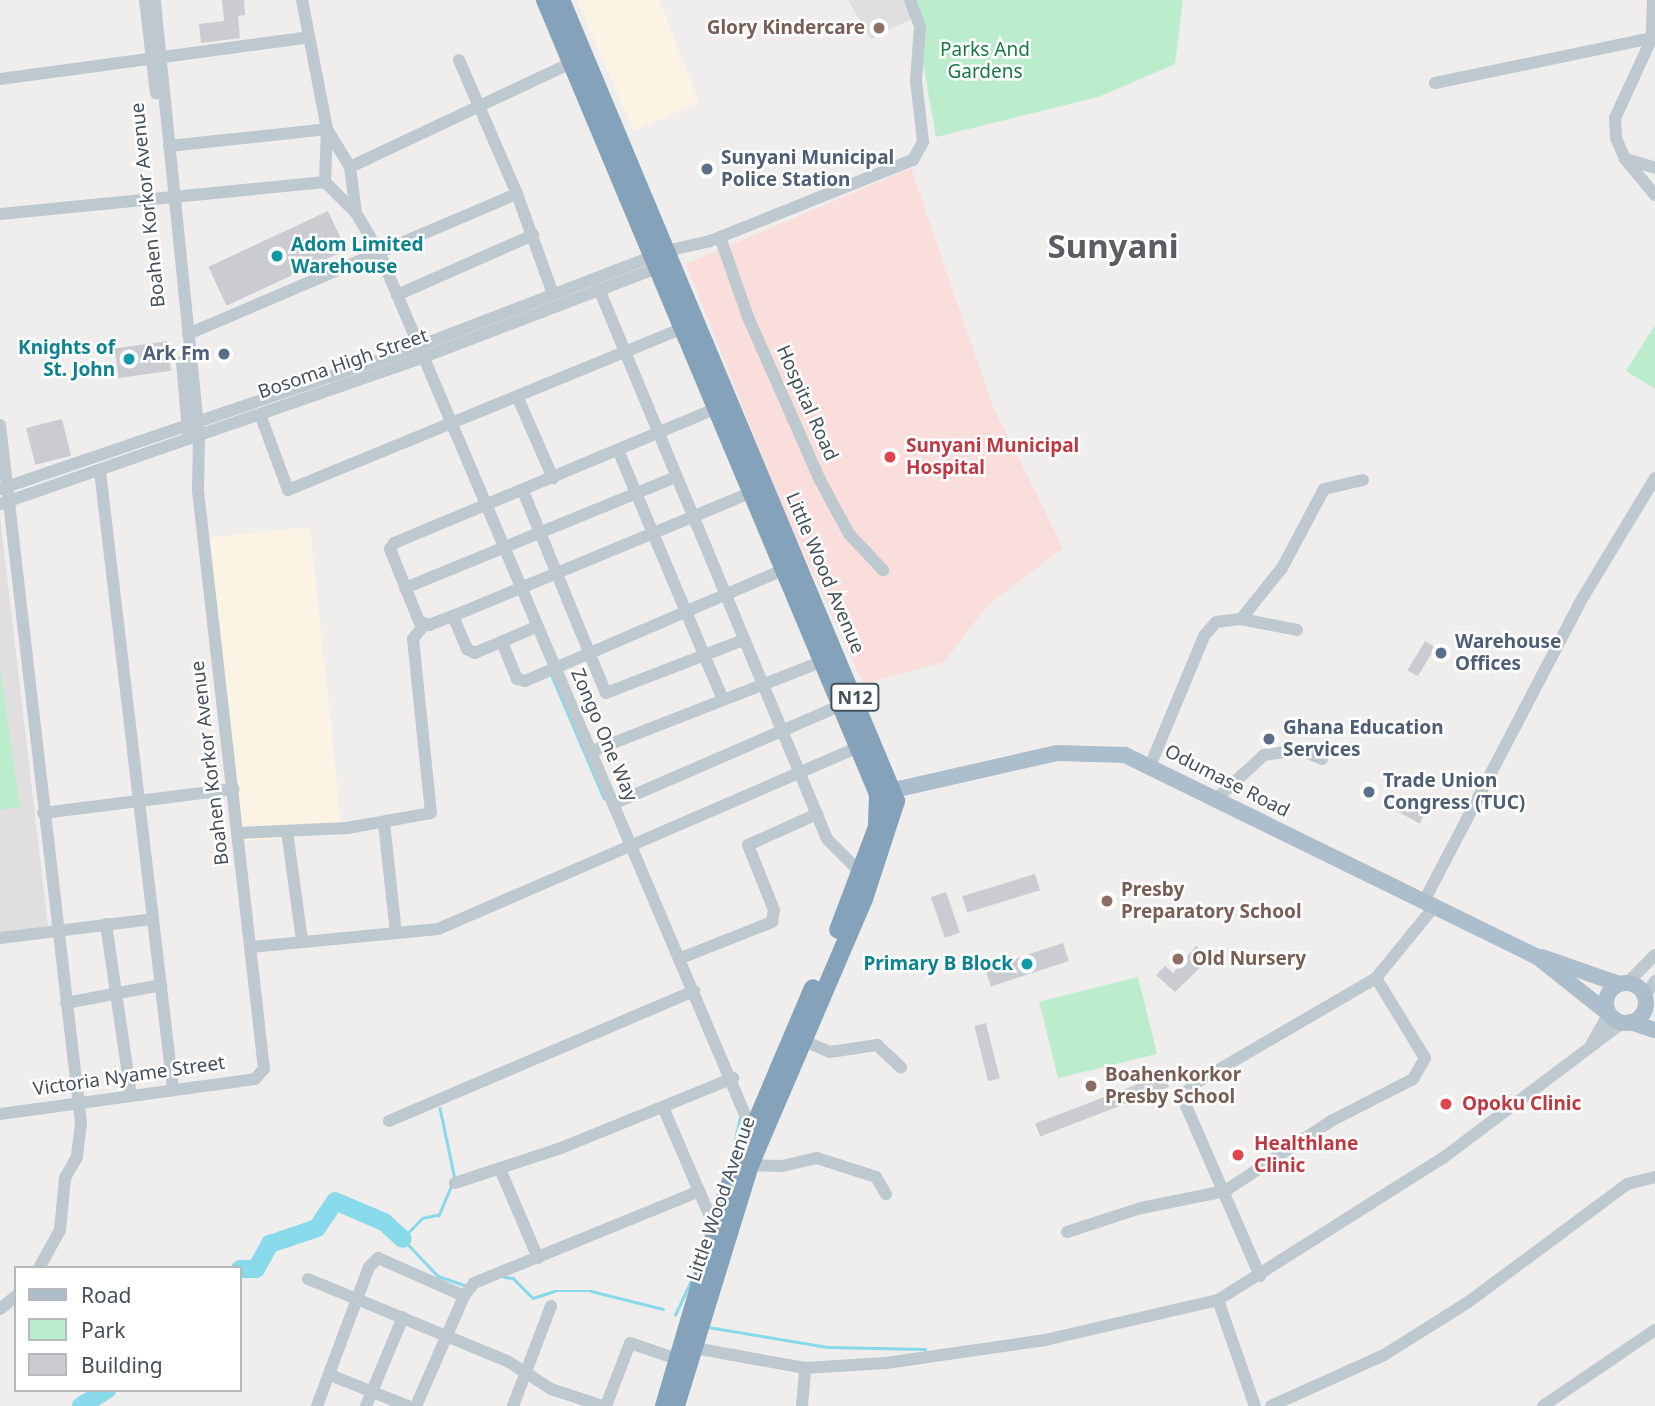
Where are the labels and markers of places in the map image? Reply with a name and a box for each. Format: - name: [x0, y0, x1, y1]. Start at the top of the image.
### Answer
- place label: Glory Kindercare: [707, 17, 865, 39]
- marker: Glory Kindercare: [871, 20, 887, 36]
- place label: Sunyani Municipal Police Station: [721, 147, 894, 191]
- marker: Sunyani Municipal Police Station: [699, 161, 715, 177]
- place label: Adom Limited Warehouse: [291, 234, 424, 278]
- marker: Adom Limited Warehouse: [269, 248, 285, 264]
- place label: Knights of St. John: [18, 337, 115, 381]
- place label: Ark Fm: [143, 343, 210, 365]
- marker: Ark Fm: [216, 346, 232, 362]
- marker: Knights of St. John: [121, 351, 137, 367]
- place label: Sunyani Municipal Hospital: [906, 435, 1079, 479]
- marker: Sunyani Municipal Hospital: [880, 447, 900, 467]
- place label: Warehouse Offices: [1455, 631, 1561, 675]
- marker: Warehouse Offices: [1433, 645, 1449, 661]
- place label: Ghana Education Services: [1283, 717, 1443, 761]
- marker: Ghana Education Services: [1261, 731, 1277, 747]
- place label: Trade Union Congress (TUC): [1383, 770, 1525, 814]
- marker: Trade Union Congress (TUC): [1361, 784, 1377, 800]
- place label: Presby Preparatory School: [1121, 879, 1302, 923]
- marker: Presby Preparatory School: [1099, 893, 1115, 909]
- place label: Old Nursery: [1192, 948, 1306, 970]
- marker: Old Nursery: [1170, 951, 1186, 967]
- place label: Primary B Block: [864, 953, 1013, 975]
- marker: Primary B Block: [1019, 956, 1035, 972]
- place label: Boahenkorkor Presby School: [1105, 1064, 1241, 1108]
- marker: Boahenkorkor Presby School: [1083, 1078, 1099, 1094]
- place label: Opoku Clinic: [1462, 1093, 1581, 1115]
- marker: Opoku Clinic: [1436, 1094, 1456, 1114]
- place label: Healthlane Clinic: [1254, 1133, 1358, 1177]
- marker: Healthlane Clinic: [1228, 1145, 1248, 1165]

